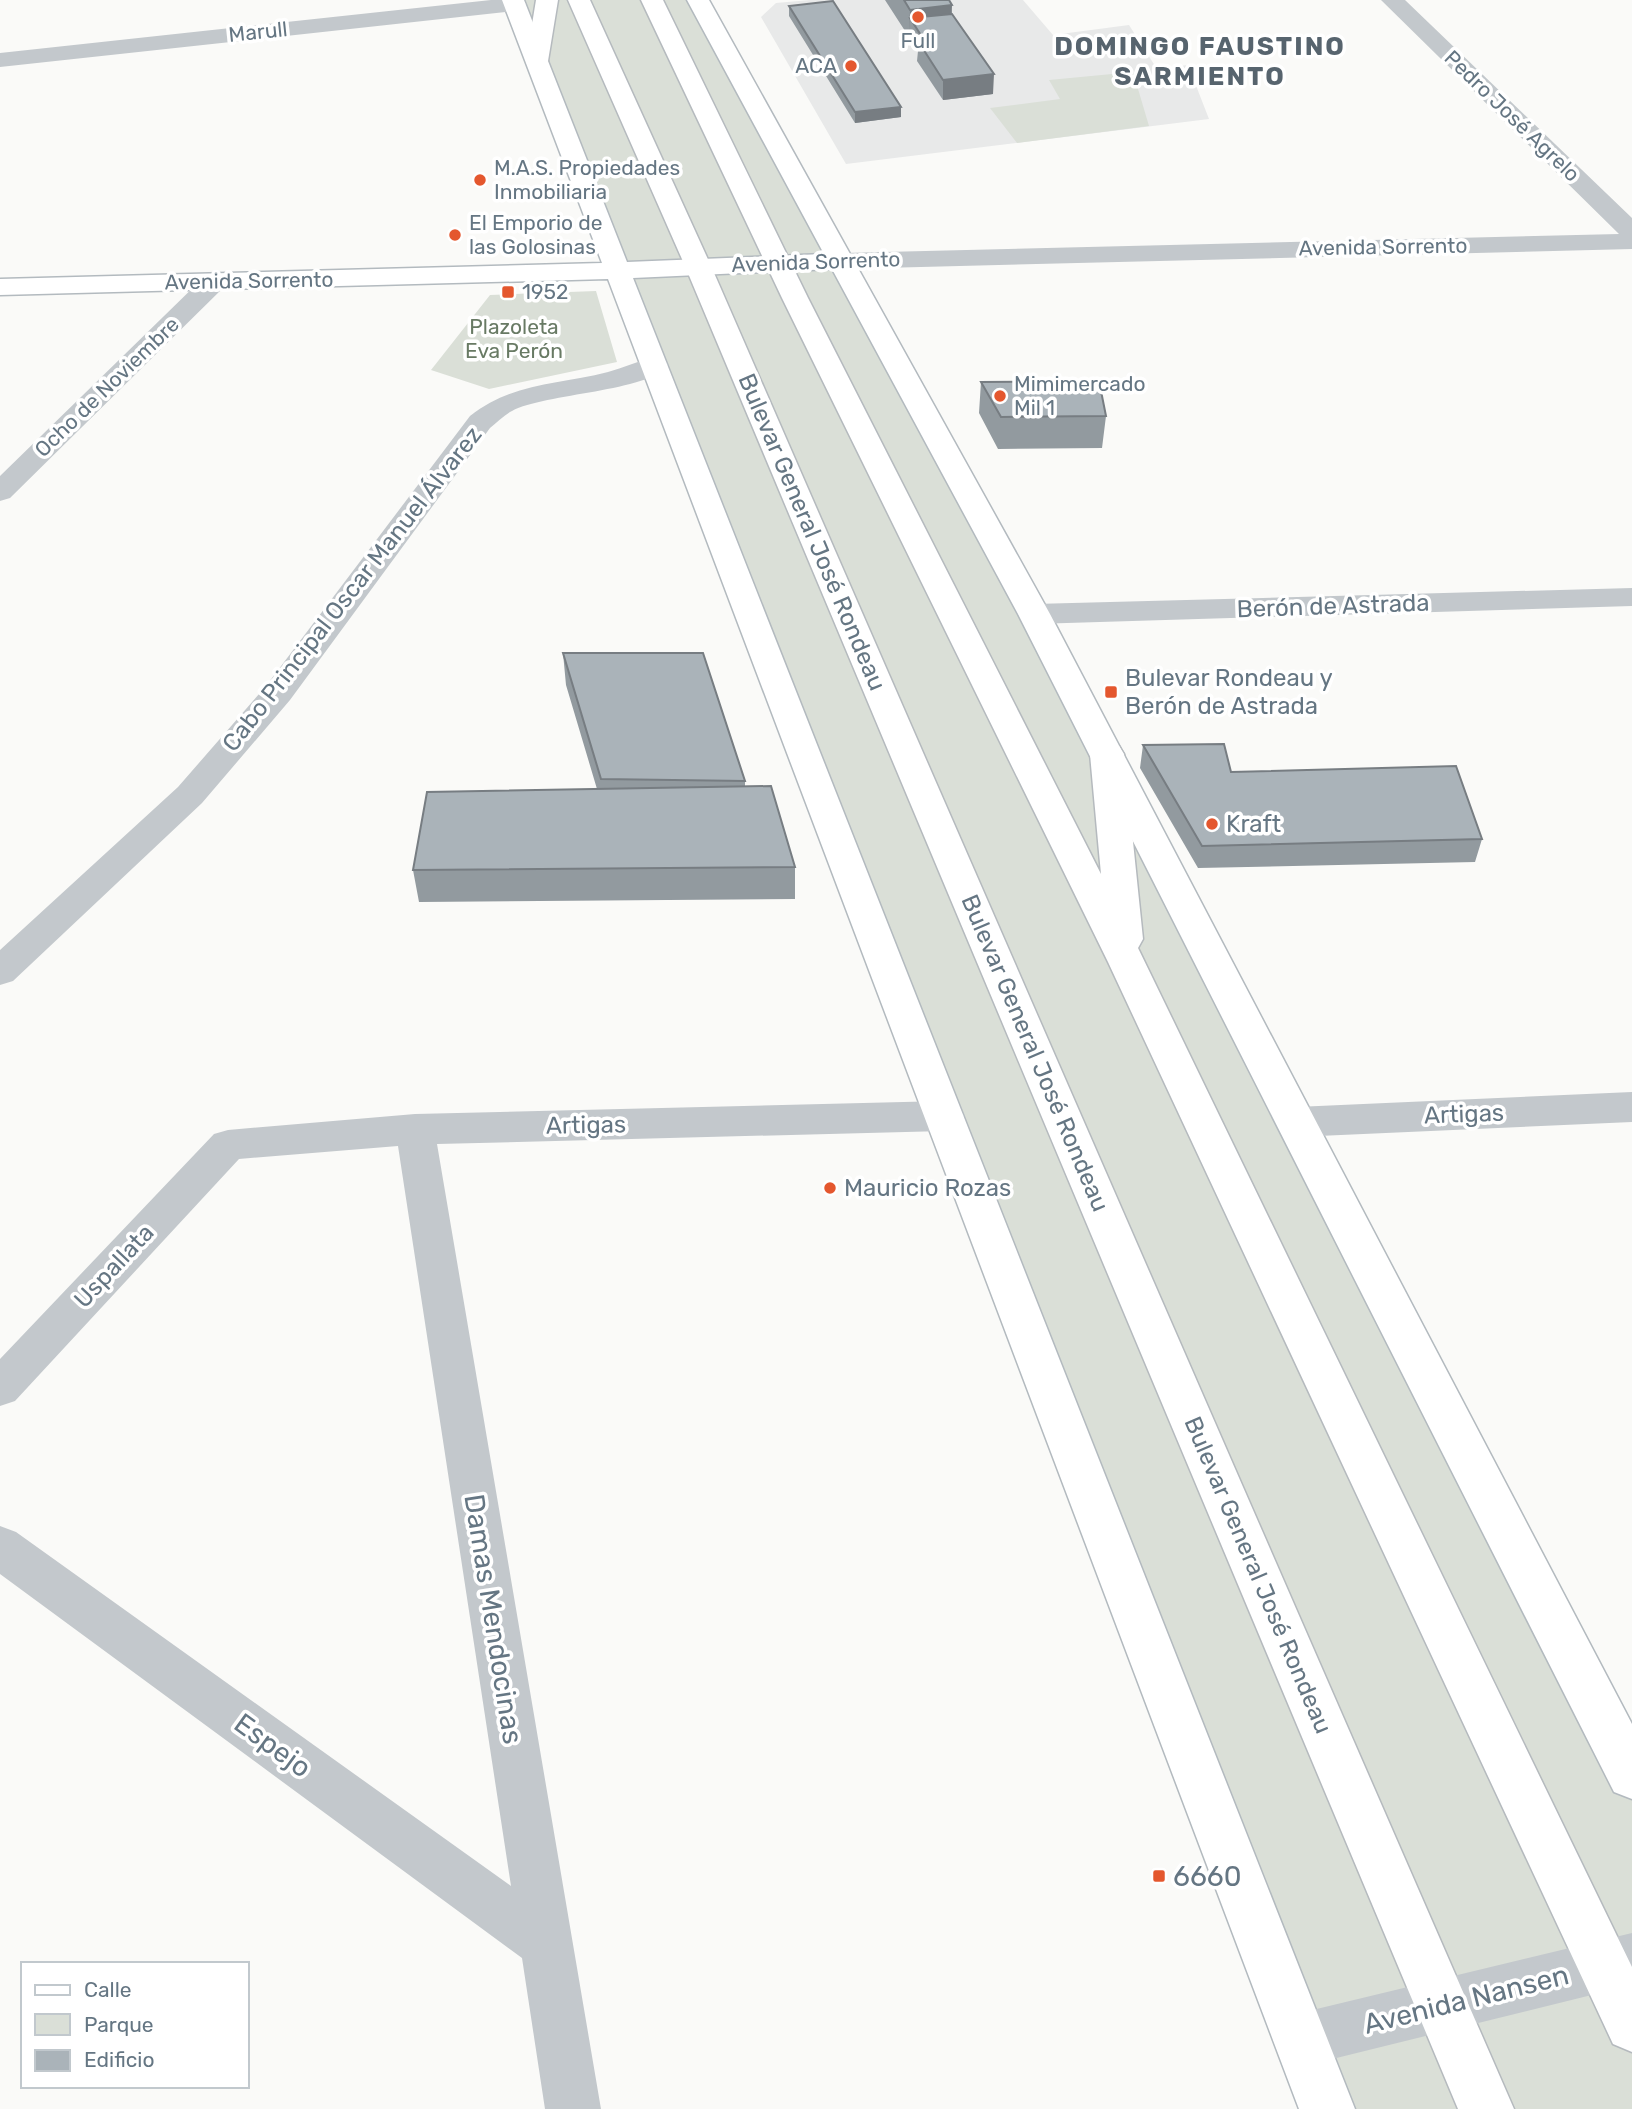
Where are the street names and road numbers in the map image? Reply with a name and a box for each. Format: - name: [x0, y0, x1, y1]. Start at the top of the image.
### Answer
- street label: Marull: [227, 16, 289, 47]
- street label: Pedro José Agrelo: [1440, 45, 1585, 187]
- street label: Avenida Sorrento: [1298, 233, 1468, 260]
- street label: Avenida Sorrento: [731, 246, 901, 277]
- street label: Avenida Sorrento: [164, 267, 334, 294]
- street label: Ocho de Noviembre: [29, 311, 184, 462]
- street label: Bulevar General José Rondeau: [732, 369, 892, 695]
- street label: Cabo Principal Oscar Manuel Álvarez: [217, 421, 487, 757]
- street label: Berón de Astrada: [1236, 589, 1430, 623]
- street label: Bulevar General José Rondeau: [955, 890, 1115, 1216]
- street label: Artigas: [1423, 1099, 1505, 1129]
- street label: Artigas: [546, 1110, 626, 1140]
- street label: Uspallata: [68, 1218, 160, 1314]
- street label: Bulevar General José Rondeau: [1178, 1412, 1338, 1738]
- street label: Damas Mendocinas: [457, 1492, 530, 1747]
- street label: Espejo: [228, 1707, 318, 1784]
- street label: Avenida Nansen: [1360, 1958, 1572, 2041]

